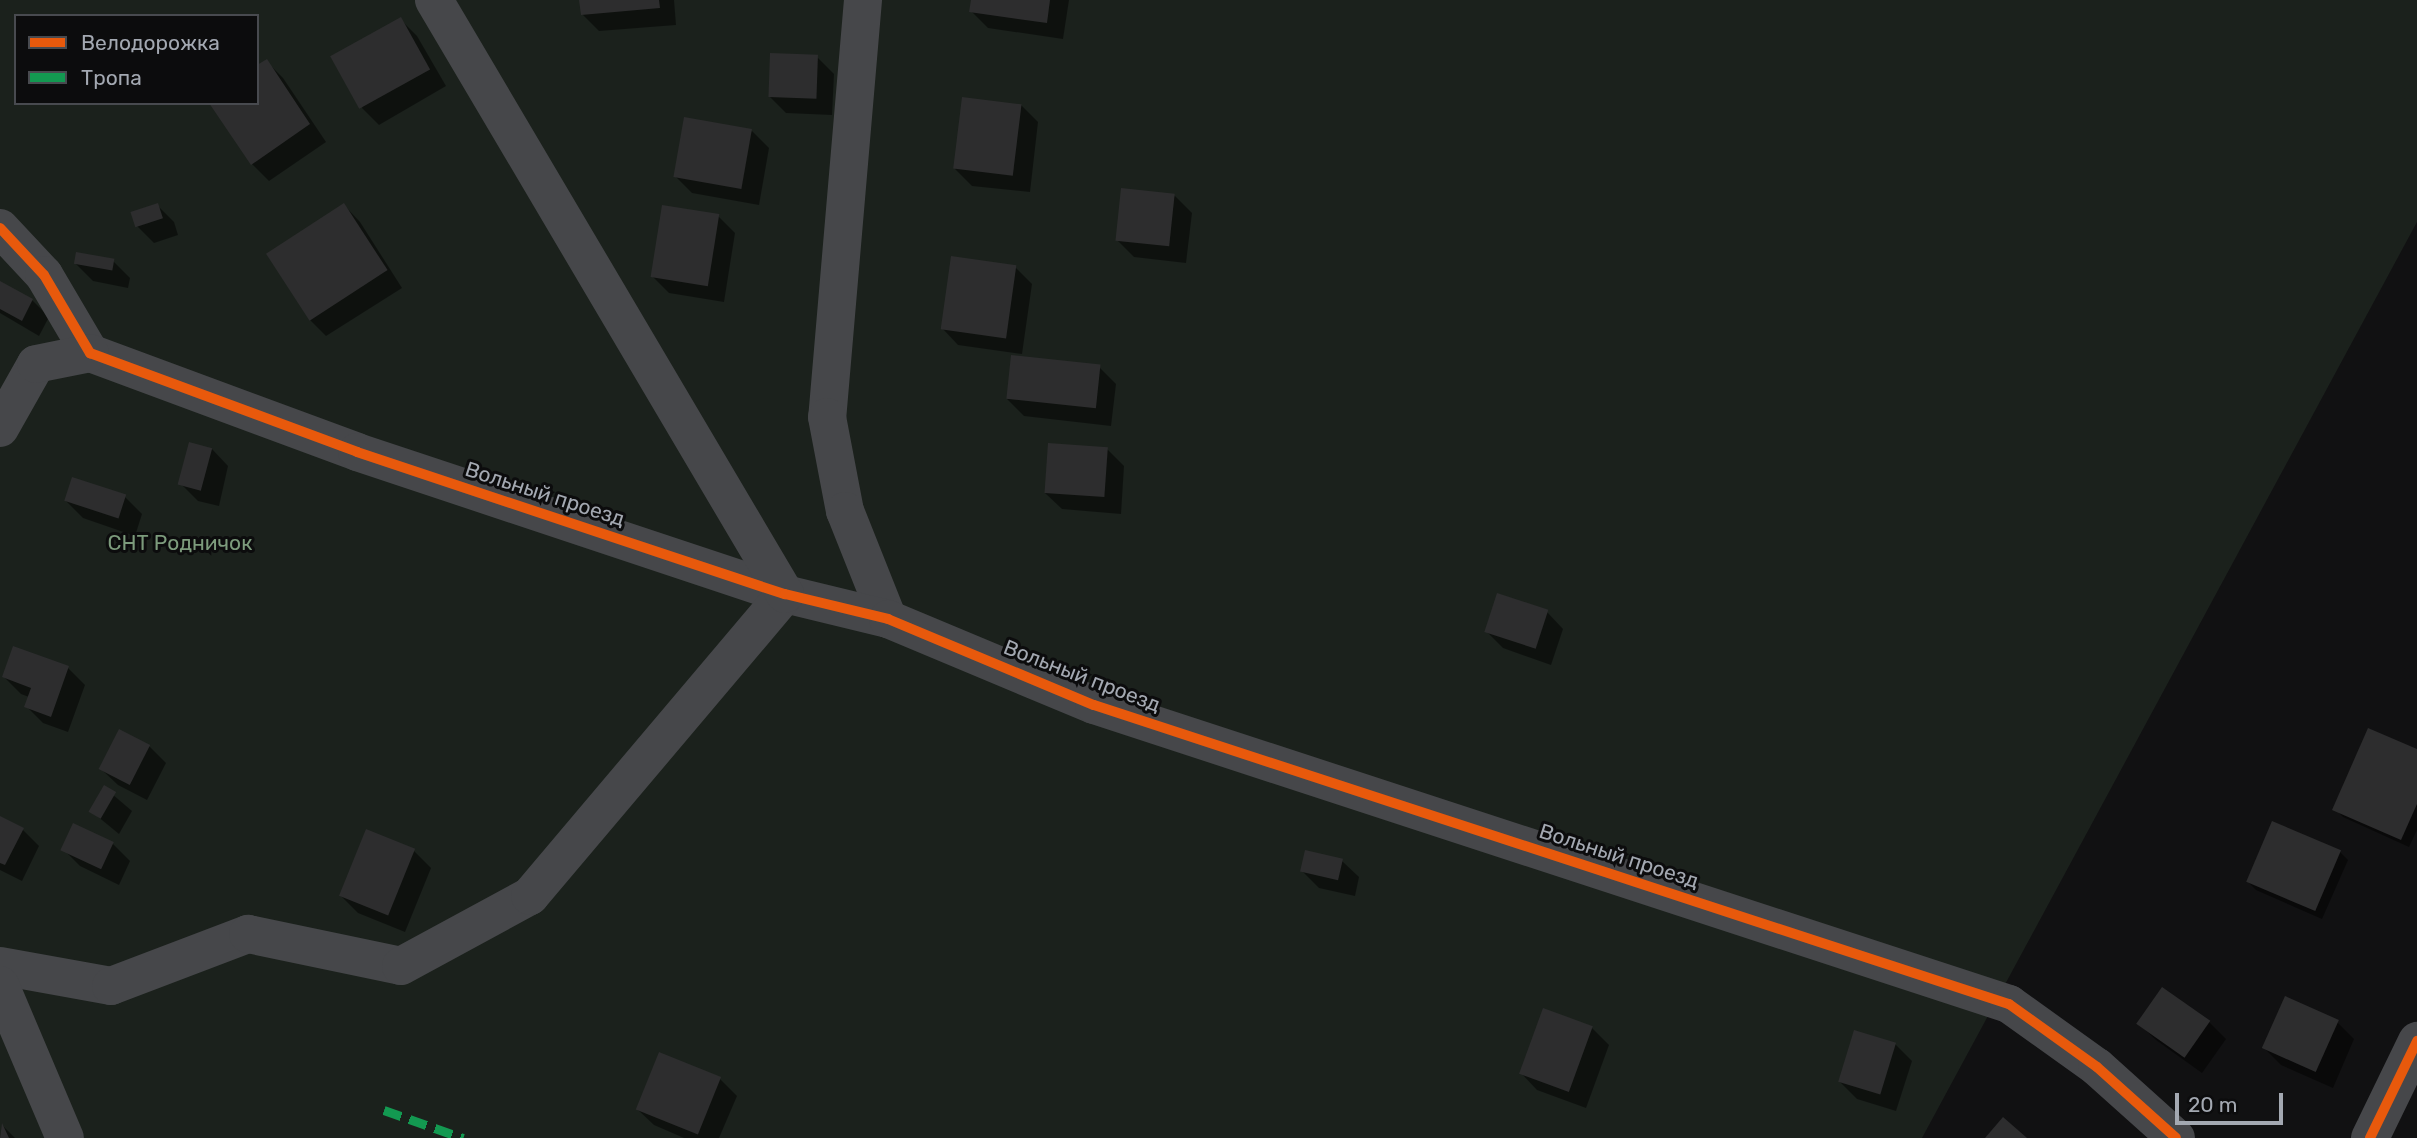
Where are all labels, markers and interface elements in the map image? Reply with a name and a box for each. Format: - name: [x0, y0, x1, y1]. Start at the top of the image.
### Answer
- legend: [14, 14, 259, 105]
- text: Велодорожка: [81, 30, 220, 55]
- text: Тропа: [81, 65, 142, 90]
- street label: Вольный проезд: [462, 456, 628, 532]
- park label: СНТ Родничок: [108, 530, 252, 556]
- street label: Вольный проезд: [1000, 634, 1164, 718]
- street label: Вольный проезд: [1536, 818, 1702, 894]
- scale bar: [2179, 1078, 2288, 1122]
- text: 20 m: [2188, 1092, 2237, 1117]

